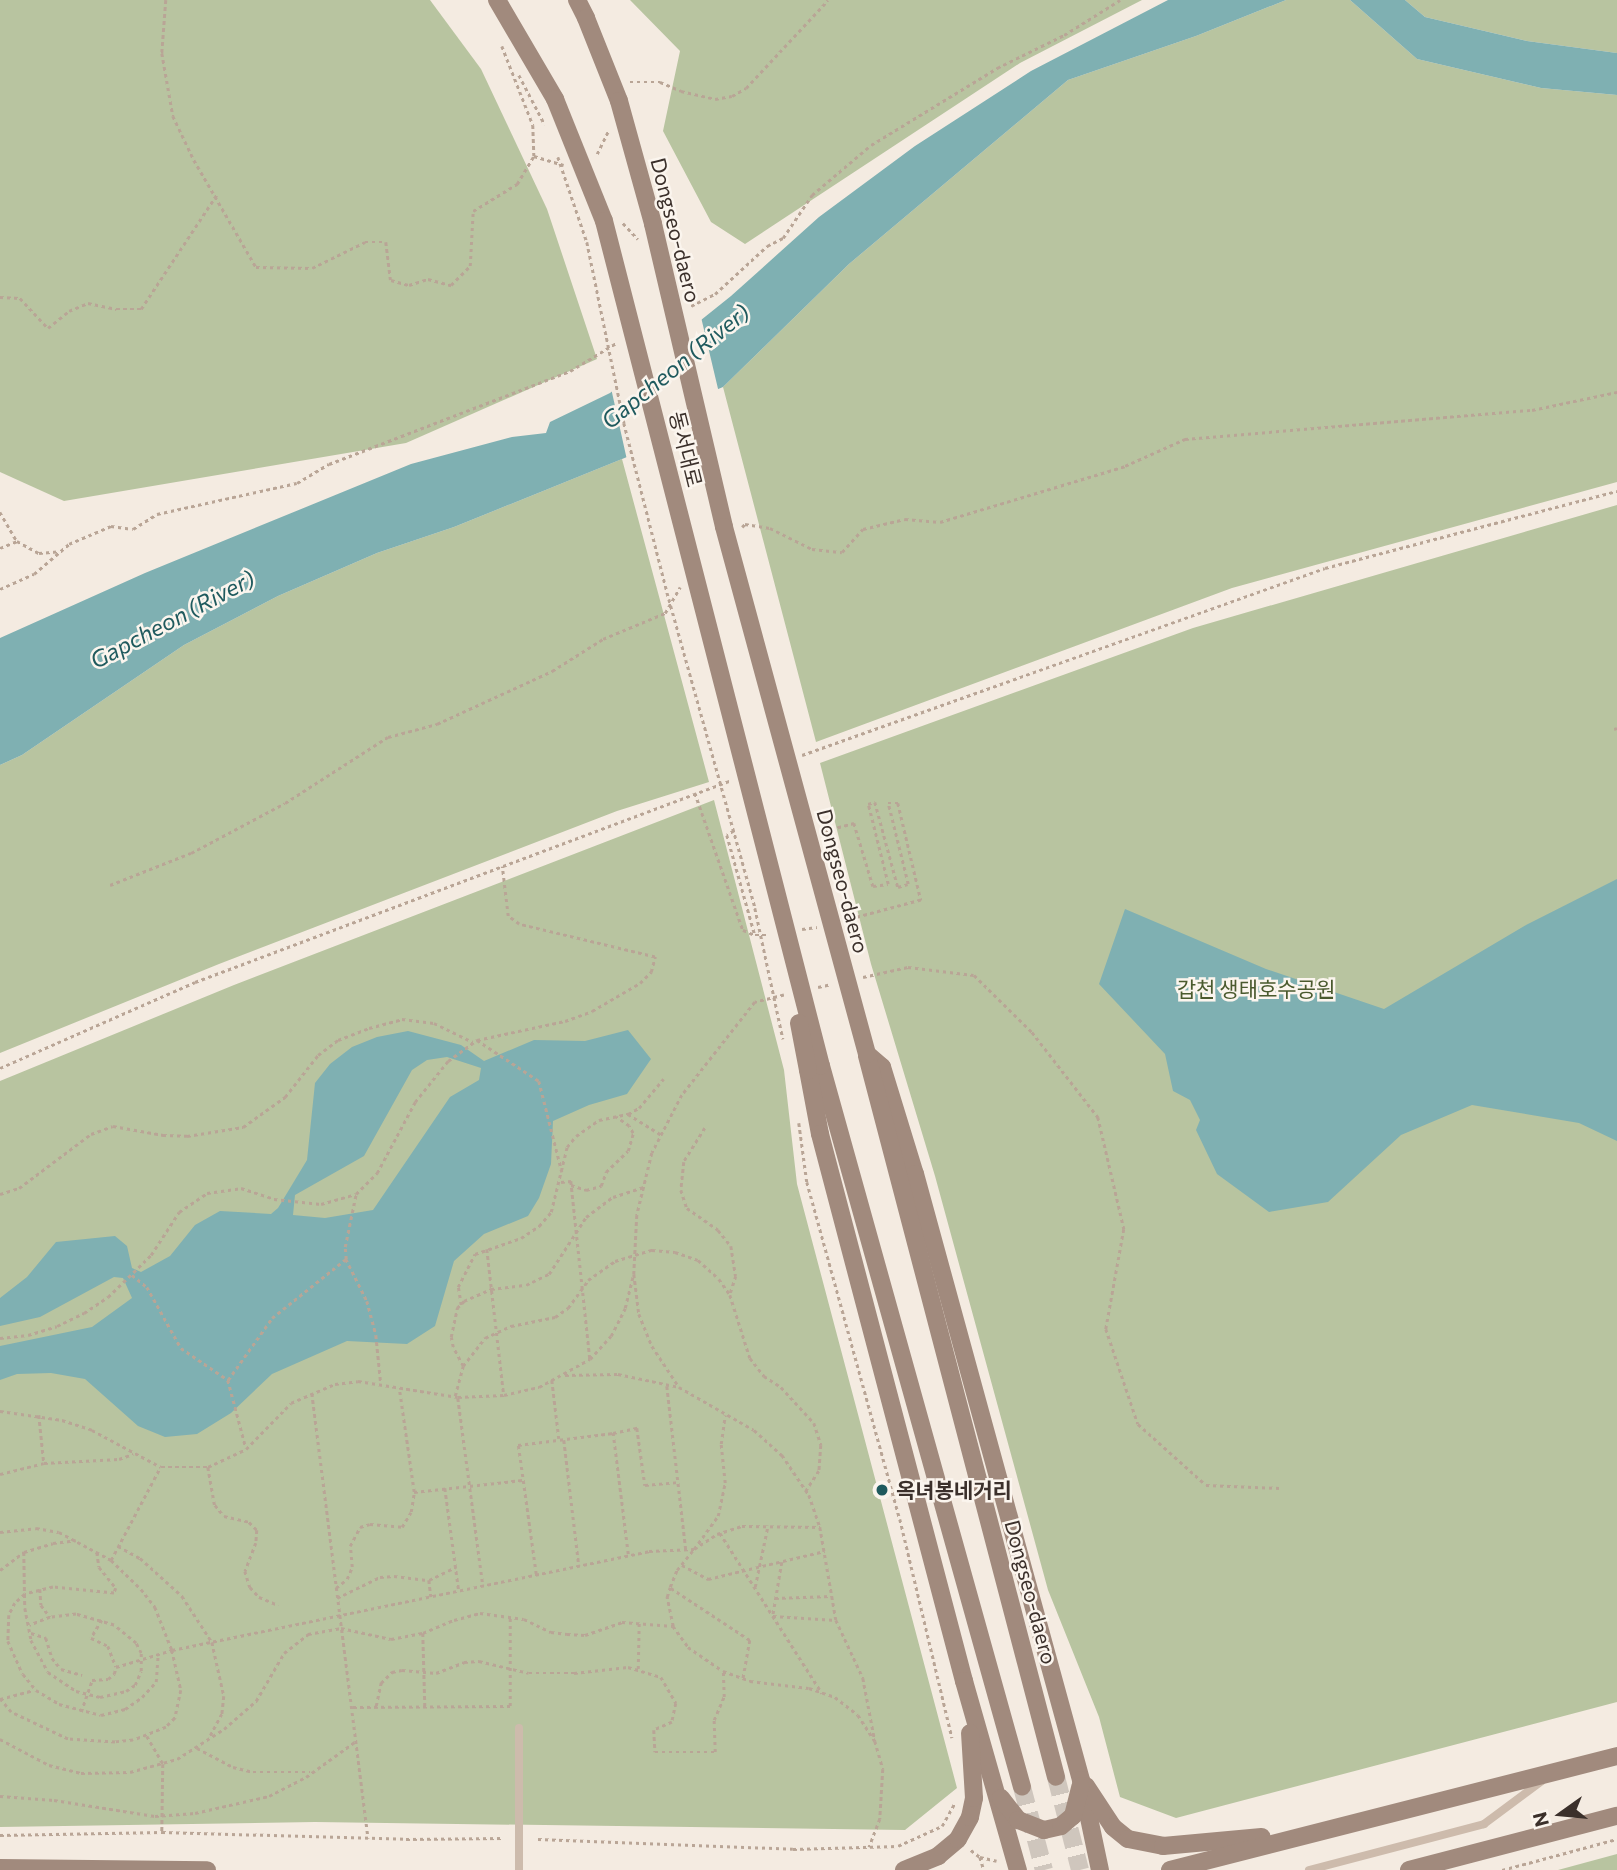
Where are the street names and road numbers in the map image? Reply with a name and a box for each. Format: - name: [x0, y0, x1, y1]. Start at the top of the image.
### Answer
- street label: Dongseo-daero: [646, 155, 706, 305]
- street label: 동서대로: [664, 408, 708, 490]
- street label: Dongseo-daero: [812, 806, 874, 956]
- street label: Dongseo-daero: [1000, 1517, 1062, 1667]

